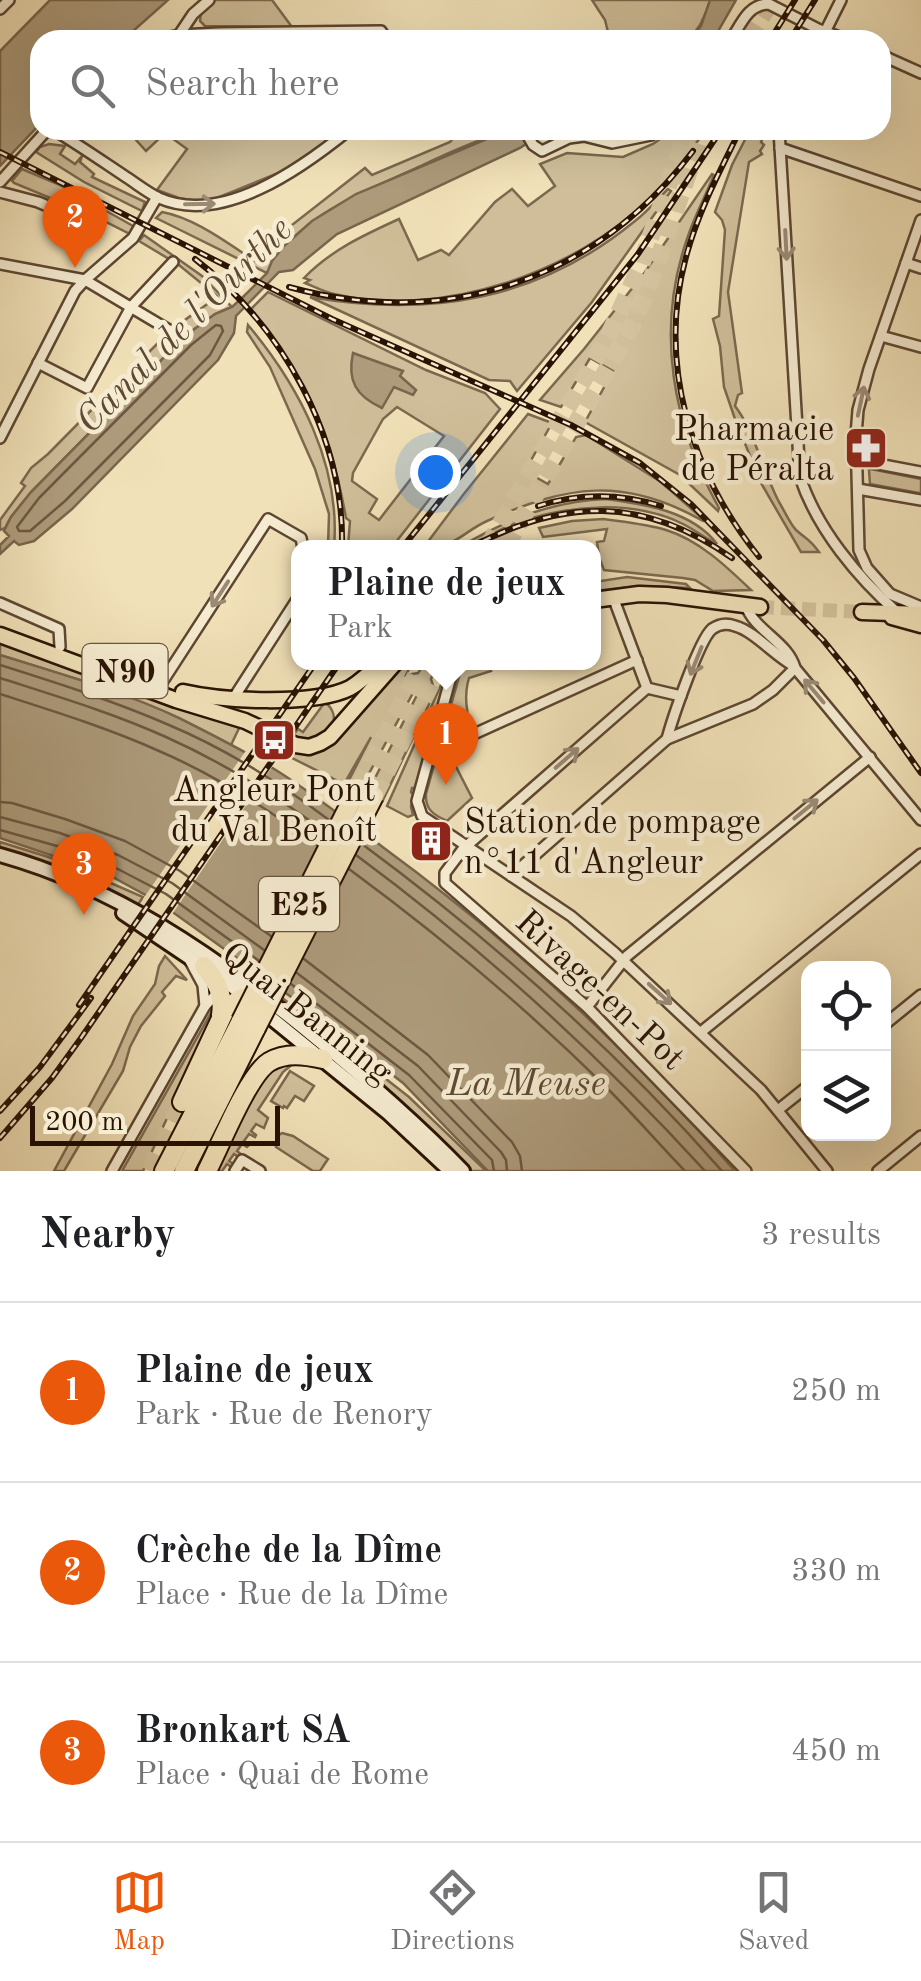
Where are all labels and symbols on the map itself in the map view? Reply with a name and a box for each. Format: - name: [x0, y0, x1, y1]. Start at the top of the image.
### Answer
- pin: 2: [42, 186, 108, 268]
- one-way arrow: [183, 194, 216, 213]
- water label: Canal de l'Ourthe: [70, 211, 301, 442]
- one-way arrow: [777, 228, 796, 260]
- one-way arrow: [853, 386, 871, 418]
- place label: Pharmacie de Péralta: [674, 413, 834, 488]
- pharmacy icon: Pharmacie de Péralta: [843, 425, 889, 471]
- your location: [410, 447, 461, 498]
- one-way arrow: [209, 579, 230, 607]
- road number: N90: [82, 644, 168, 698]
- one-way arrow: [685, 645, 703, 676]
- one-way arrow: [803, 678, 825, 704]
- pin: 1: [414, 702, 478, 785]
- bus stop icon: Angleur Pont du Val Benoît: [251, 717, 297, 763]
- one-way arrow: [554, 747, 579, 770]
- place label: Angleur Pont du Val Benoît: [171, 774, 377, 849]
- one-way arrow: [793, 798, 819, 820]
- place label: Station de pompage n°11 d'Angleur: [464, 806, 761, 881]
- building icon: Station de pompage n°11 d'Angleur: [408, 818, 454, 864]
- pin: 3: [52, 832, 116, 915]
- road number: E25: [259, 877, 339, 931]
- street label: Rivage-en-Pot: [508, 904, 690, 1078]
- street label: Quai Banning: [214, 937, 399, 1091]
- one-way arrow: [647, 982, 672, 1005]
- water label: La Meuse: [445, 1066, 606, 1104]
- scale bar: [30, 1101, 280, 1146]

